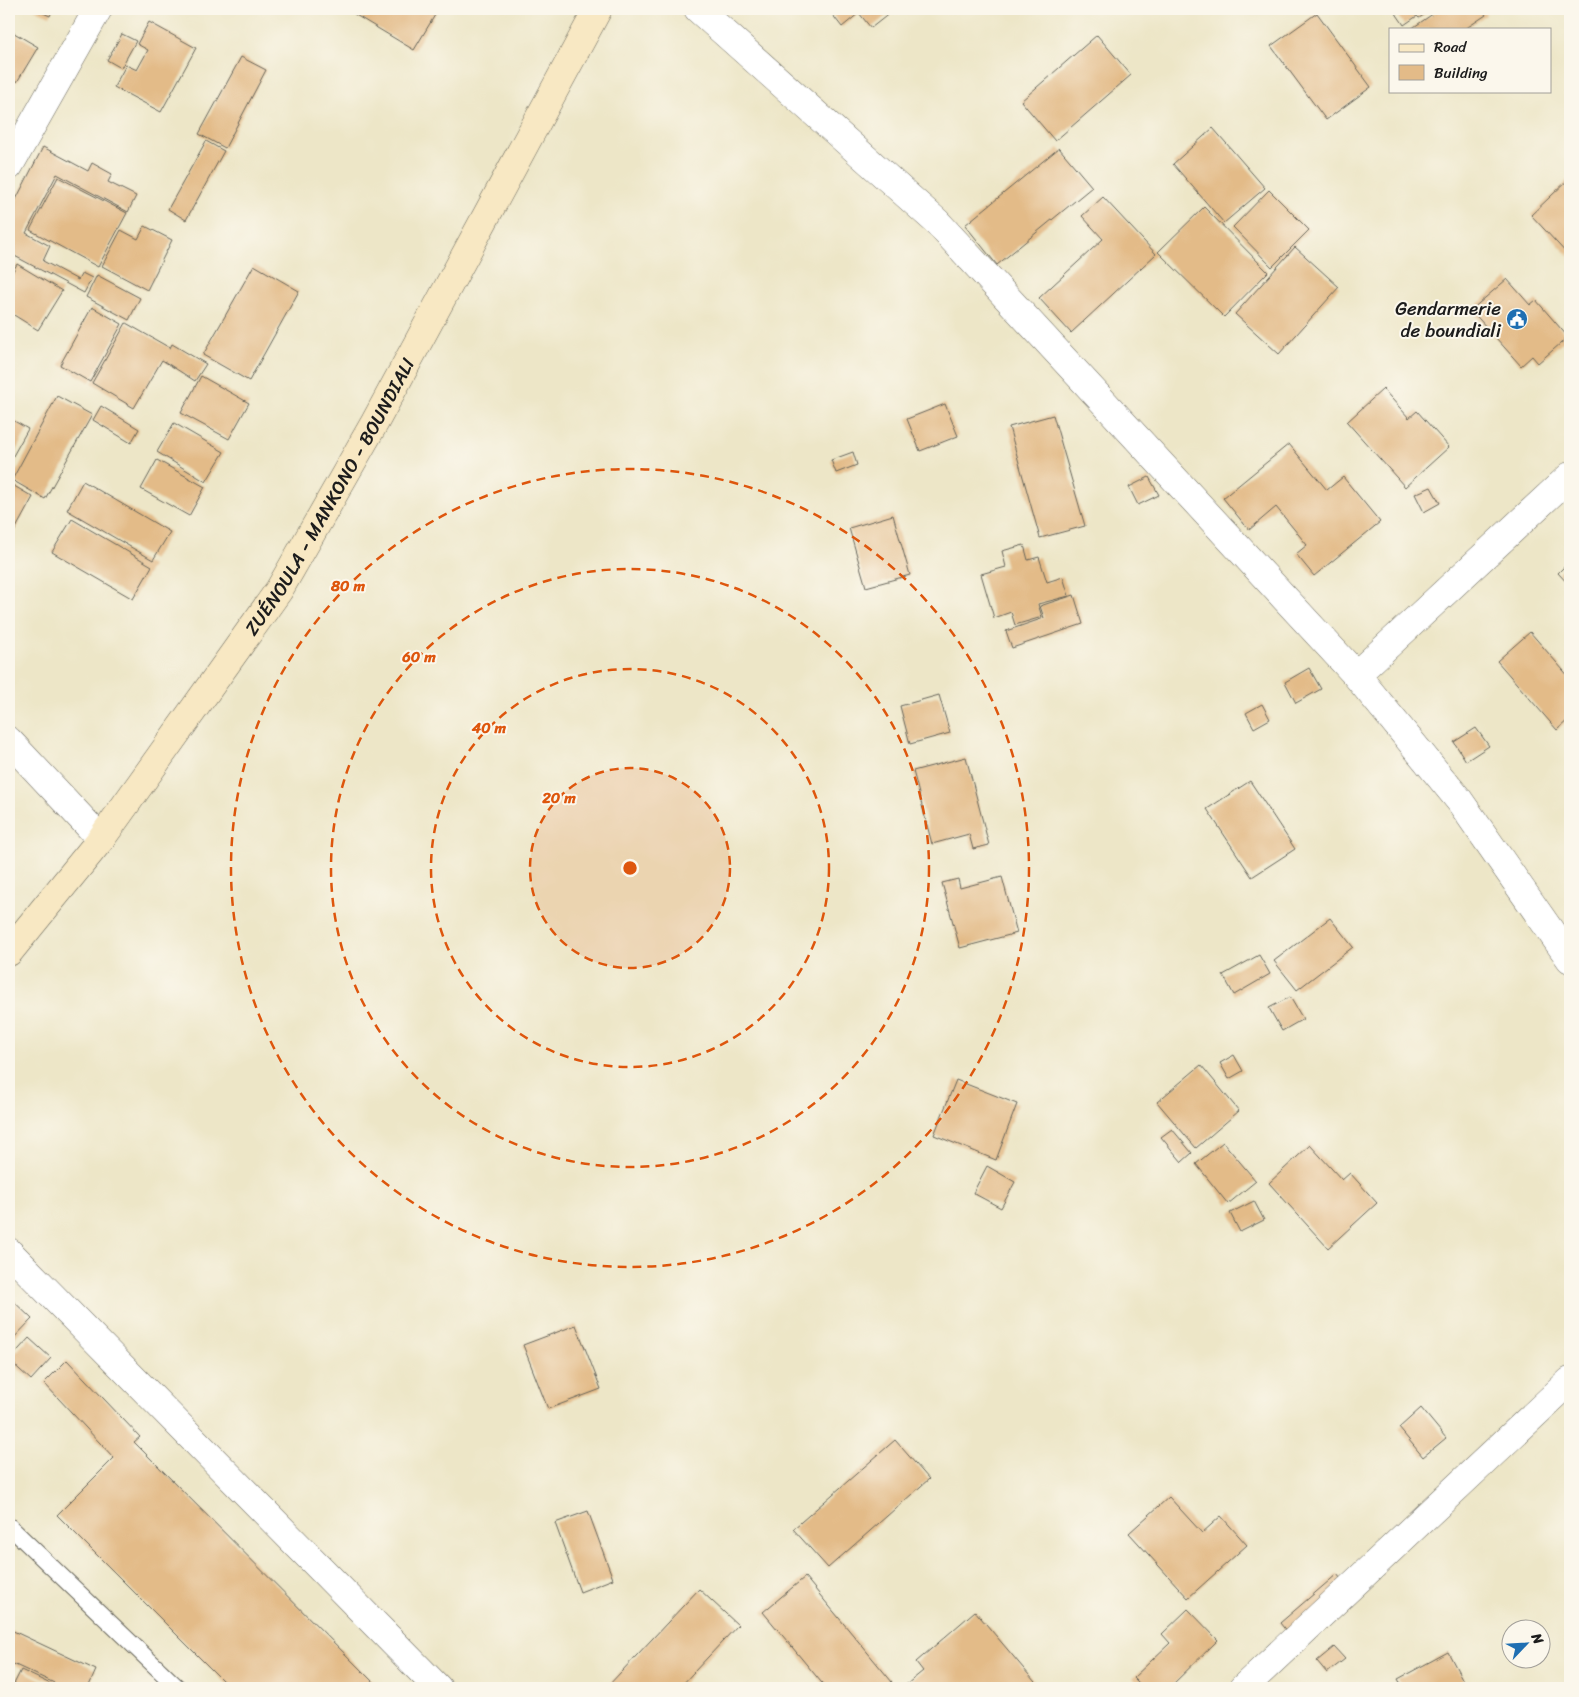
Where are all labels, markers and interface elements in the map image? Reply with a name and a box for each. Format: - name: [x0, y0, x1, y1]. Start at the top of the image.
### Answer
- legend: [1389, 28, 1552, 92]
- text: Road: [1434, 34, 1467, 60]
- text: Building: [1434, 60, 1488, 86]
- place label: Gendarmerie de boundiali: [1395, 292, 1502, 347]
- public building icon: Gendarmerie de boundiali: [1505, 307, 1529, 331]
- street label: ZUÉNOULA - MANKONO - BOUNDIALI: [235, 351, 423, 642]
- text: 80 m: [330, 573, 365, 599]
- text: 60 m: [401, 644, 436, 670]
- text: 40 m: [471, 715, 507, 741]
- text: 20 m: [541, 785, 576, 811]
- centre of rings: [621, 859, 639, 877]
- north arrow: [1502, 1620, 1552, 1670]
- text: N: [1524, 1628, 1551, 1649]

